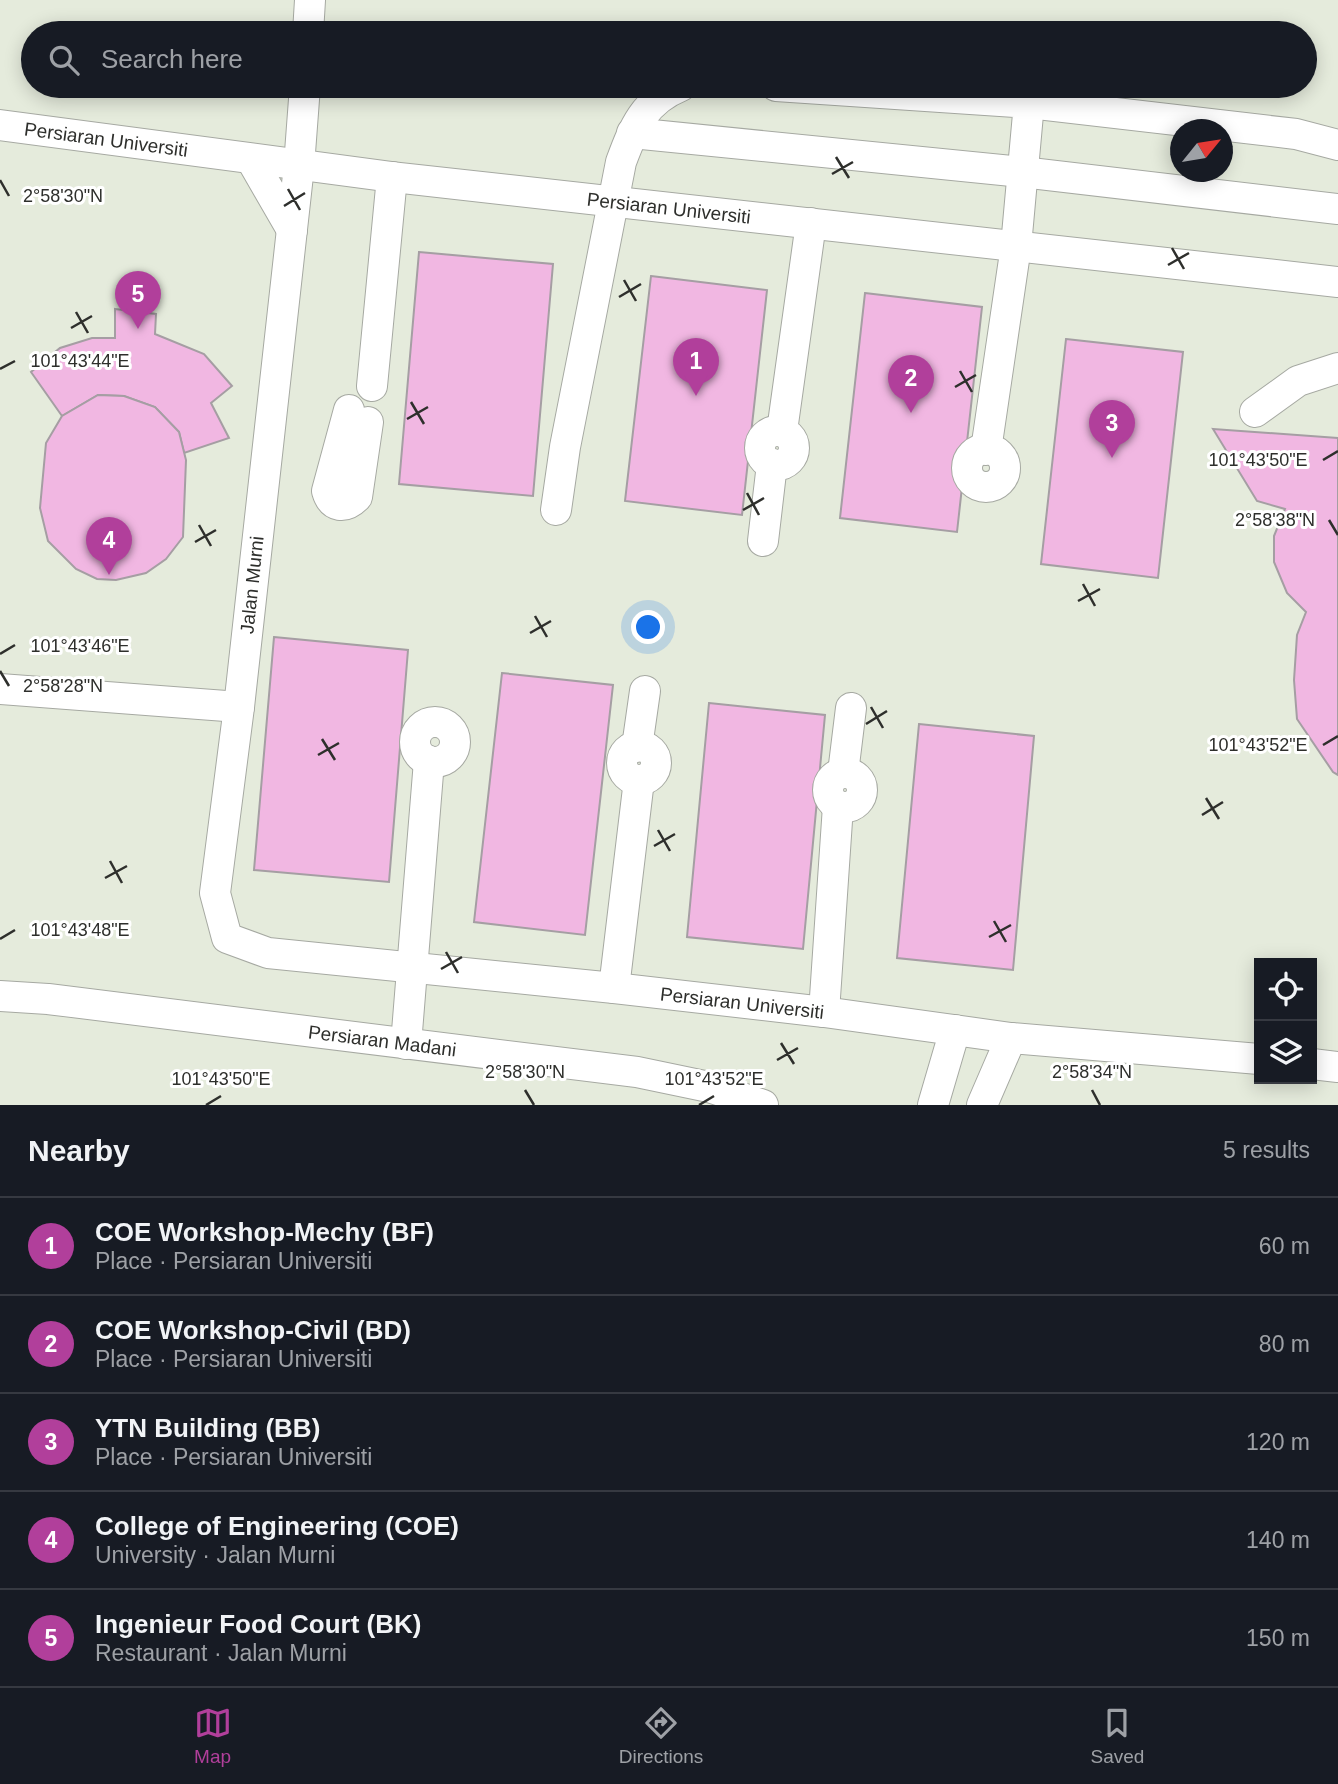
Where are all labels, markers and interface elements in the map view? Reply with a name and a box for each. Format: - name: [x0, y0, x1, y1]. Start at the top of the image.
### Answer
- search box: [21, 21, 1317, 98]
- icon: search: [45, 41, 83, 79]
- text: Search here: [101, 44, 243, 74]
- street label: Persiaran Universiti: [23, 118, 189, 160]
- north arrow: [1170, 119, 1233, 182]
- text: 2°58'30"N: [23, 186, 103, 206]
- street label: Persiaran Universiti: [586, 188, 752, 227]
- pin: 5: [115, 271, 161, 329]
- pin: 1: [673, 338, 719, 396]
- text: 101°43'44"E: [30, 351, 130, 371]
- pin: 2: [888, 355, 934, 413]
- pin: 3: [1089, 400, 1135, 458]
- text: 101°43'50"E: [1208, 450, 1308, 470]
- text: 2°58'38"N: [1235, 510, 1315, 530]
- pin: 4: [86, 517, 132, 575]
- street label: Jalan Murni: [236, 535, 268, 635]
- your location: [631, 610, 665, 644]
- text: 101°43'46"E: [30, 636, 130, 656]
- text: 2°58'28"N: [23, 676, 103, 696]
- text: 101°43'52"E: [1208, 735, 1308, 755]
- text: 101°43'48"E: [30, 920, 130, 940]
- map controls: [1254, 958, 1317, 1084]
- button: locate: [1254, 958, 1317, 1021]
- street label: Persiaran Universiti: [659, 983, 825, 1022]
- street label: Persiaran Madani: [307, 1021, 458, 1060]
- button: layers: [1254, 1021, 1317, 1084]
- text: 2°58'30"N: [485, 1062, 565, 1082]
- text: 2°58'34"N: [1052, 1062, 1132, 1082]
- text: 101°43'50"E: [171, 1069, 271, 1089]
- text: 101°43'52"E: [664, 1069, 764, 1089]
- text: Nearby: [28, 1134, 130, 1167]
- text: 5 results: [1223, 1137, 1310, 1163]
- text: COE Workshop-Mechy (BF): [95, 1217, 434, 1247]
- text: 1: [45, 1233, 57, 1259]
- text: 60 m: [1259, 1233, 1310, 1259]
- text: Place · Persiaran Universiti: [95, 1248, 372, 1274]
- text: COE Workshop-Civil (BD): [95, 1315, 411, 1345]
- text: 2: [45, 1331, 57, 1357]
- text: 80 m: [1259, 1331, 1310, 1357]
- text: Place · Persiaran Universiti: [95, 1346, 372, 1372]
- text: YTN Building (BB): [95, 1413, 320, 1443]
- text: 3: [45, 1429, 57, 1455]
- text: 120 m: [1246, 1429, 1310, 1455]
- text: Place · Persiaran Universiti: [95, 1444, 372, 1470]
- text: College of Engineering (COE): [95, 1511, 459, 1541]
- text: 4: [45, 1527, 57, 1553]
- text: 140 m: [1246, 1527, 1310, 1553]
- text: University · Jalan Murni: [95, 1542, 335, 1568]
- text: Ingenieur Food Court (BK): [95, 1609, 421, 1639]
- text: 5: [45, 1625, 57, 1651]
- text: 150 m: [1246, 1625, 1310, 1651]
- text: Restaurant · Jalan Murni: [95, 1640, 347, 1666]
- tab: Map: [194, 1704, 232, 1768]
- tab: Directions: [619, 1704, 703, 1768]
- tab: Saved: [1090, 1704, 1144, 1768]

